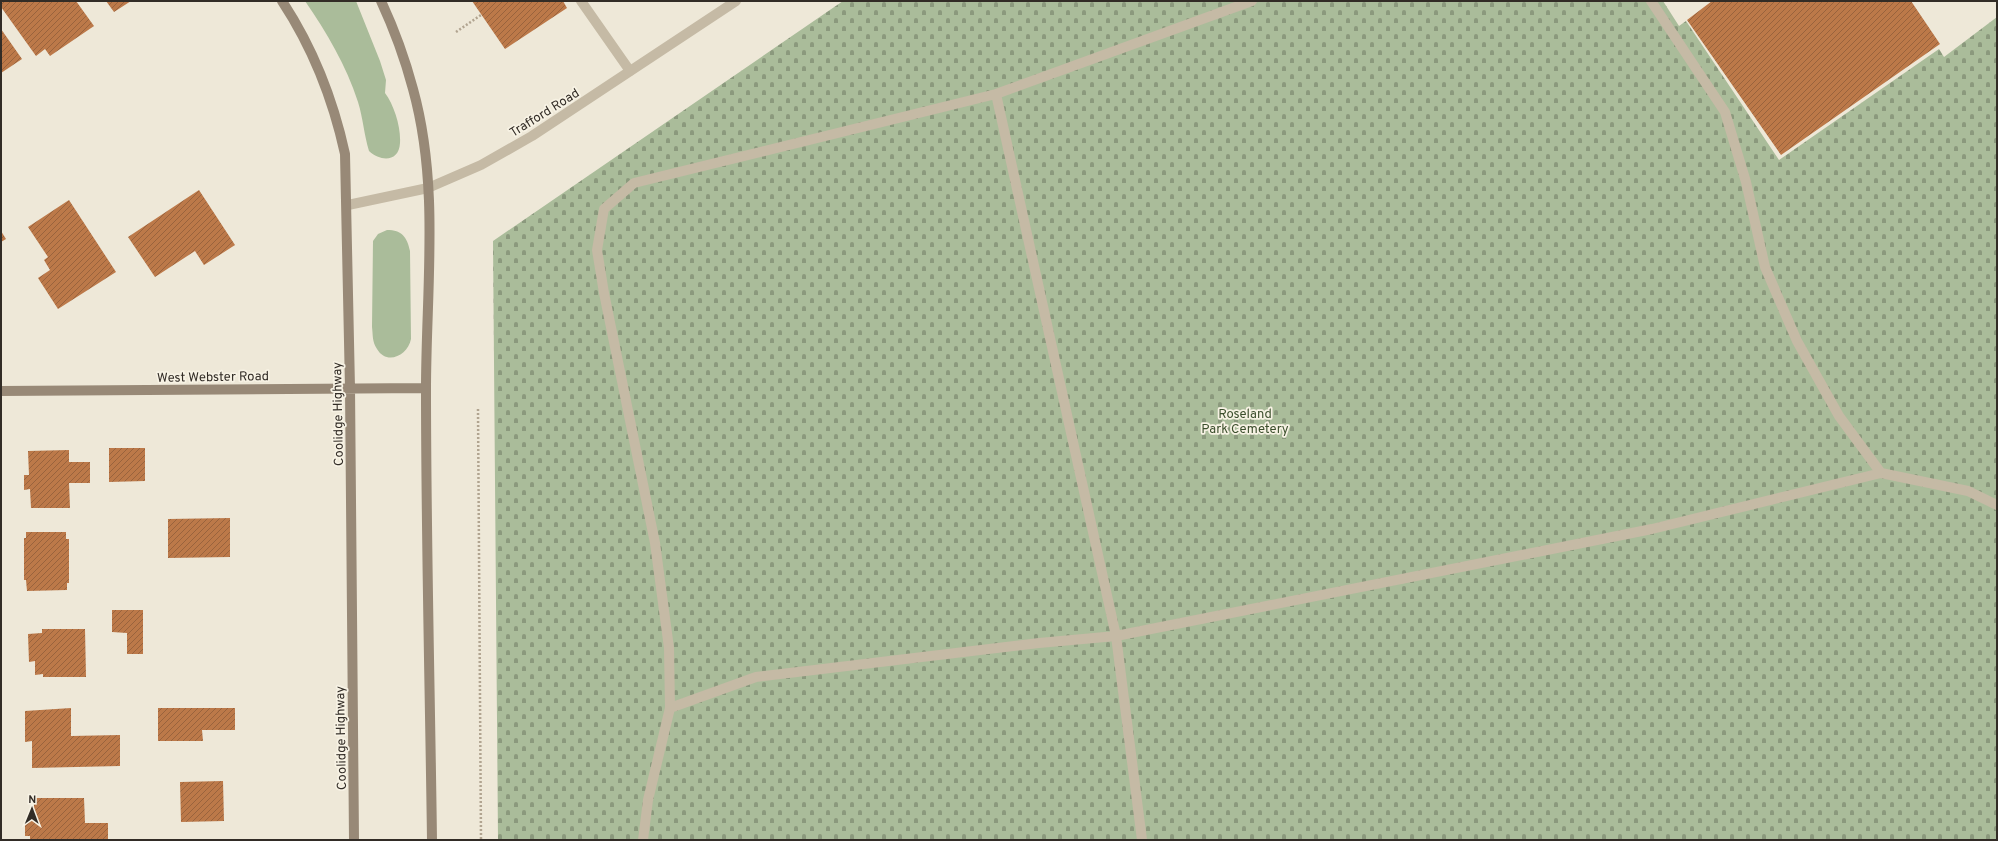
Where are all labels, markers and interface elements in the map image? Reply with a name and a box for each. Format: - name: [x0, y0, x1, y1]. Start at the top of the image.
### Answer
- street label: Trafford Road: [507, 86, 583, 141]
- street label: Coolidge Highway: [330, 362, 348, 466]
- street label: West Webster Road: [157, 369, 269, 387]
- park label: Roseland Park Cemetery: [1201, 407, 1289, 438]
- street label: Coolidge Highway: [333, 686, 351, 790]
- north arrow: [12, 789, 52, 829]
- text: N: [28, 793, 36, 807]

